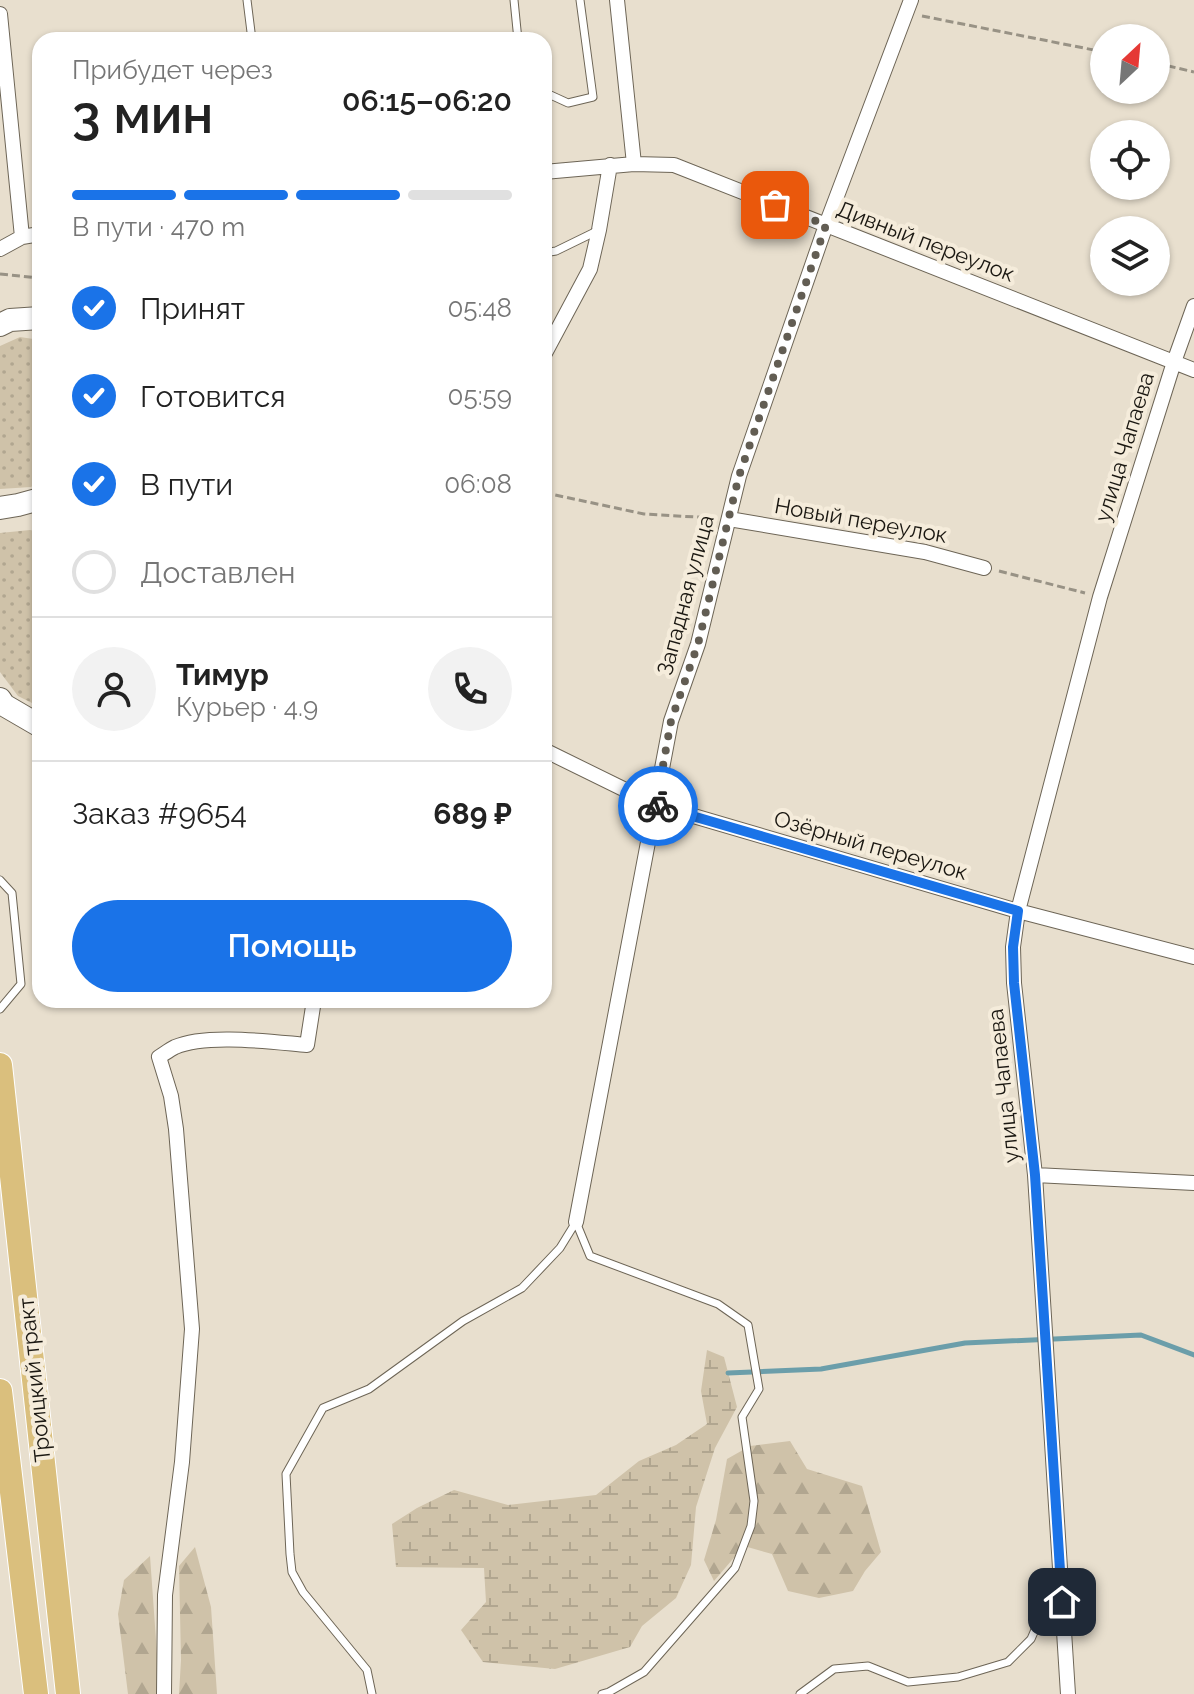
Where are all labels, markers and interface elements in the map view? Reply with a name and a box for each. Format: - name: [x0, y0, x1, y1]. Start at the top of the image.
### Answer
- north arrow: [1090, 24, 1170, 104]
- map controls: [1090, 24, 1170, 296]
- text: Прибудет через: [72, 55, 273, 85]
- text: 06:15–06:20: [342, 83, 512, 118]
- text: 3 мин: [72, 84, 213, 145]
- button: locate: [1090, 120, 1170, 200]
- pin: [741, 171, 809, 239]
- icon: bag: [753, 183, 797, 227]
- street label: Дивный переулок: [833, 195, 1019, 287]
- text: В пути · 470 m: [72, 212, 245, 242]
- button: layers: [1090, 216, 1170, 296]
- icon: check: [72, 286, 116, 330]
- text: Принят: [140, 291, 245, 326]
- text: 05:48: [447, 293, 512, 323]
- street label: улица Чапаева: [1089, 369, 1159, 525]
- icon: check: [72, 374, 116, 418]
- text: Готовится: [140, 379, 286, 414]
- text: 05:59: [448, 381, 512, 411]
- icon: check: [72, 462, 116, 506]
- text: В пути: [140, 467, 233, 502]
- text: 06:08: [444, 469, 512, 499]
- street label: Новый переулок: [773, 492, 949, 548]
- street label: Западная улица: [651, 512, 719, 678]
- text: Доставлен: [140, 555, 296, 590]
- button: person: [72, 647, 156, 731]
- button: phone: [428, 647, 512, 731]
- text: Тимур: [176, 657, 269, 692]
- text: Курьер · 4.9: [176, 692, 318, 722]
- courier: [618, 766, 698, 846]
- icon: bike: [636, 784, 680, 828]
- text: Заказ #9654: [72, 796, 247, 831]
- text: 689 ₽: [433, 796, 512, 831]
- street label: Озёрный переулок: [771, 805, 971, 885]
- button: Помощь: [72, 900, 512, 992]
- street label: улица Чапаева: [982, 1007, 1024, 1165]
- street label: Троицкий тракт: [12, 1296, 56, 1463]
- pin: [1028, 1568, 1096, 1636]
- icon: home: [1040, 1580, 1084, 1624]

